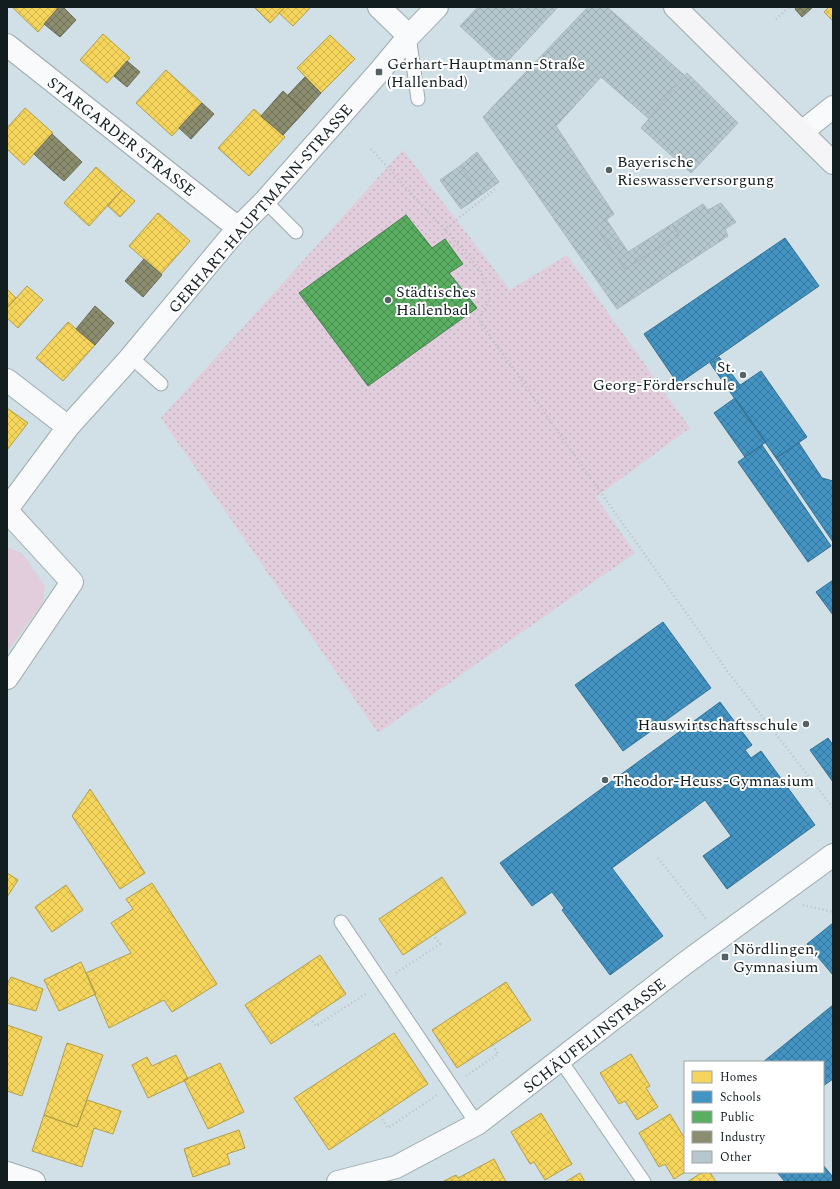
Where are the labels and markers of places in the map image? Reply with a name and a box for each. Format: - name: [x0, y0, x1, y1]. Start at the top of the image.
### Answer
- place label: Gerhart-Hauptmann-Straße (Hallenbad): [387, 52, 585, 94]
- marker: Gerhart-Hauptmann-Straße (Hallenbad): [374, 67, 384, 77]
- place label: Bayerische Rieswasserversorgung: [617, 150, 774, 192]
- marker: Bayerische Rieswasserversorgung: [604, 165, 614, 175]
- place label: Städtisches Hallenbad: [396, 280, 476, 322]
- marker: Städtisches Hallenbad: [383, 295, 393, 305]
- place label: St. Georg-Förderschule: [593, 355, 735, 397]
- marker: St. Georg-Förderschule: [738, 370, 748, 380]
- place label: Hauswirtschaftsschule: [638, 713, 798, 737]
- marker: Hauswirtschaftsschule: [801, 719, 811, 729]
- place label: Theodor-Heuss-Gymnasium: [613, 769, 814, 793]
- marker: Theodor-Heuss-Gymnasium: [600, 775, 610, 785]
- place label: Nördlingen, Gymnasium: [733, 937, 819, 979]
- marker: Nördlingen, Gymnasium: [720, 952, 730, 962]

